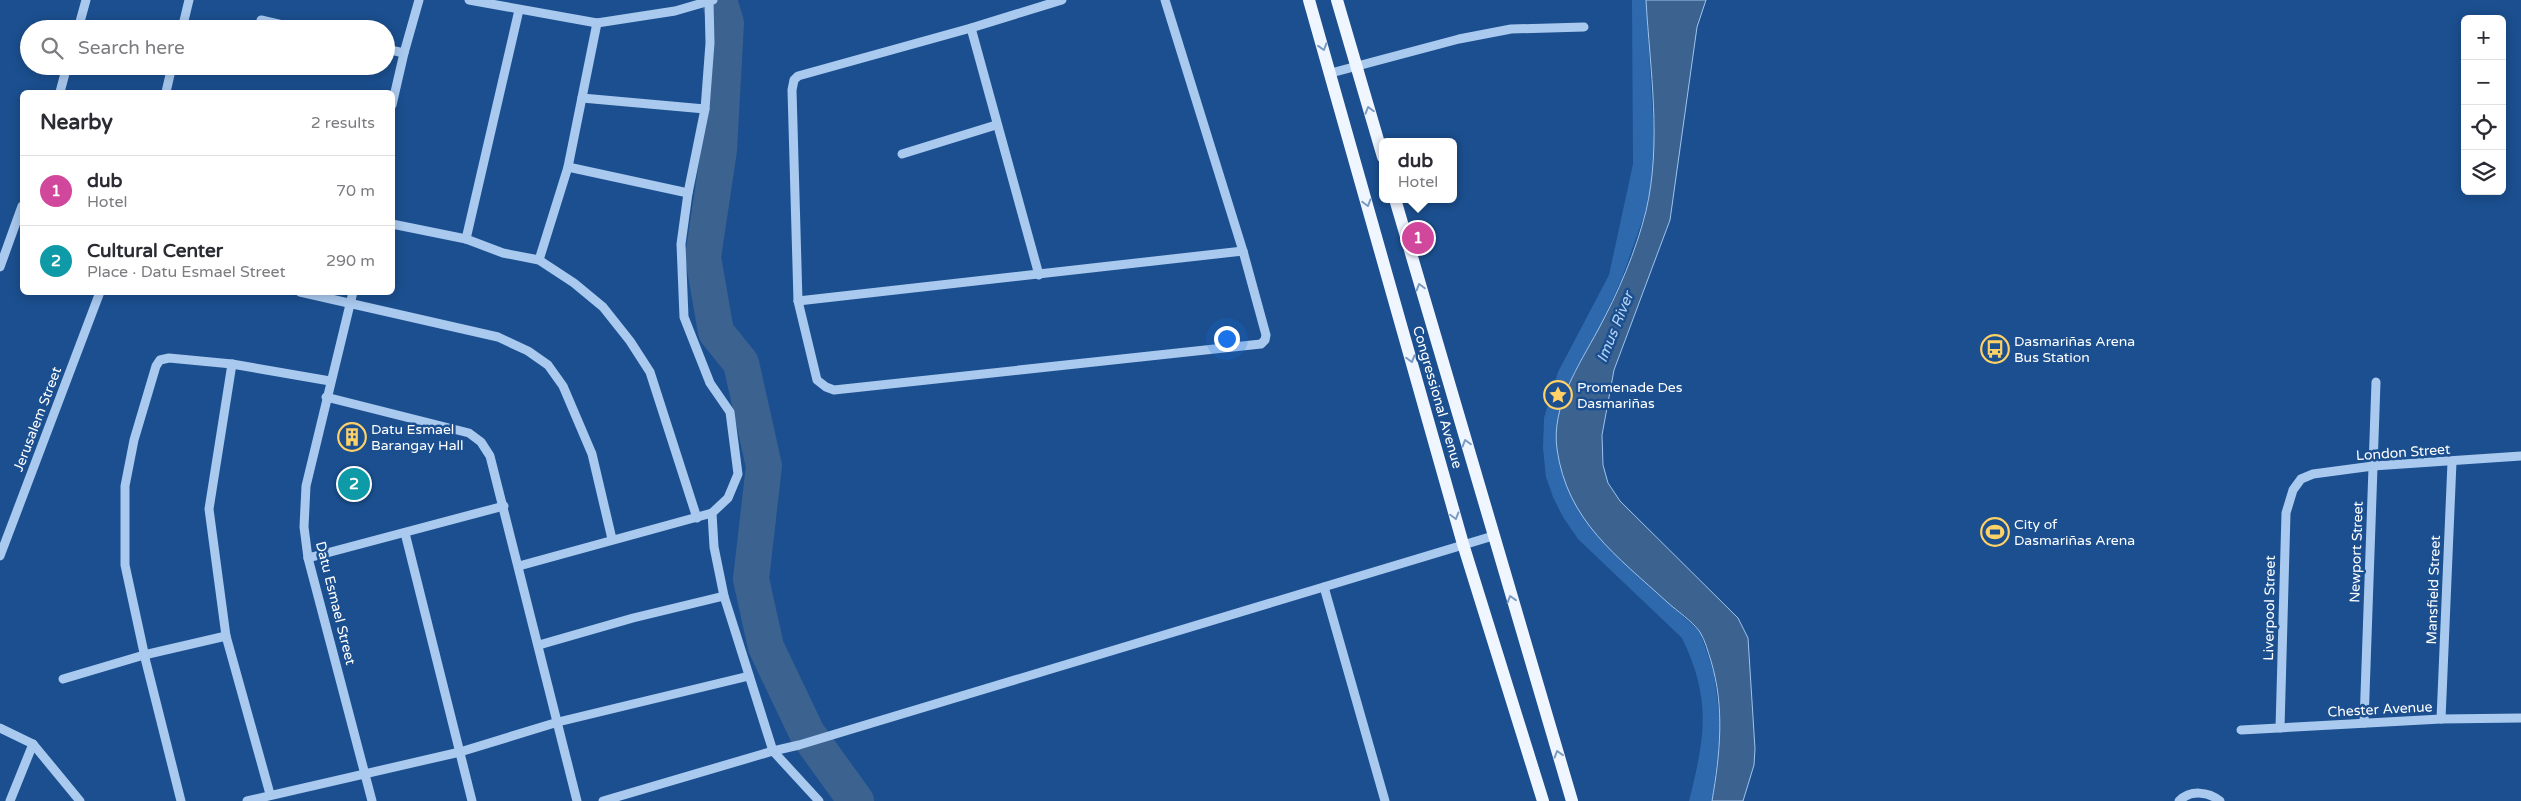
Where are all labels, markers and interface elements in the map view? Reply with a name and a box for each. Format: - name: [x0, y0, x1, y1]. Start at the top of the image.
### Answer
- map controls: [2461, 15, 2506, 195]
- button: +: [2461, 15, 2506, 60]
- search box: [20, 20, 395, 75]
- icon: search: [38, 34, 66, 62]
- text: Search here: [78, 37, 185, 59]
- one-way arrow: [1317, 42, 1327, 50]
- button: −: [2461, 60, 2506, 105]
- button: locate: [2461, 105, 2506, 150]
- one-way arrow: [1365, 107, 1375, 115]
- text: Nearby: [40, 110, 113, 135]
- text: 2 results: [311, 113, 375, 133]
- popup: [1379, 138, 1457, 203]
- text: dub: [1398, 150, 1433, 172]
- button: layers: [2461, 150, 2506, 195]
- text: dub: [87, 170, 123, 192]
- text: Hotel: [1398, 172, 1438, 192]
- text: 1: [51, 181, 61, 201]
- text: 70 m: [336, 181, 375, 201]
- text: Hotel: [87, 192, 128, 212]
- one-way arrow: [1362, 198, 1372, 207]
- pin: 1: [1402, 219, 1434, 257]
- text: Cultural Center: [87, 240, 223, 262]
- text: 2: [51, 251, 61, 271]
- text: 290 m: [326, 251, 375, 271]
- text: Place · Datu Esmael Street: [87, 262, 286, 282]
- one-way arrow: [1416, 283, 1426, 291]
- water label: Imus River: [1593, 287, 1638, 365]
- street label: Congressional Avenue: [1409, 324, 1466, 470]
- your location: [1214, 326, 1240, 352]
- place label: Dasmariñas Arena Bus Station: [2014, 333, 2135, 366]
- bus stop icon: Dasmariñas Arena Bus Station: [1980, 334, 2010, 364]
- one-way arrow: [1406, 355, 1416, 363]
- street label: Jerusalem Street: [10, 364, 65, 474]
- place label: Promenade Des Dasmariñas: [1577, 379, 1683, 412]
- place icon: Promenade Des Dasmariñas: [1543, 380, 1573, 410]
- place label: Datu Esmael Barangay Hall: [371, 421, 463, 454]
- building icon: Datu Esmael Barangay Hall: [337, 422, 367, 452]
- one-way arrow: [1461, 439, 1471, 447]
- street label: London Street: [2355, 441, 2451, 464]
- pin: 2: [338, 465, 370, 503]
- street label: Newport Street: [2346, 500, 2367, 603]
- one-way arrow: [1450, 511, 1460, 519]
- place label: City of Dasmariñas Arena: [2014, 516, 2135, 549]
- sports icon: City of Dasmariñas Arena: [1980, 517, 2010, 547]
- street label: Mansfield Street: [2423, 534, 2444, 645]
- street label: Datu Esmael Street: [312, 539, 359, 667]
- street label: Liverpool Street: [2260, 555, 2279, 661]
- one-way arrow: [1507, 595, 1517, 603]
- street label: Chester Avenue: [2327, 698, 2433, 721]
- one-way arrow: [1554, 751, 1564, 759]

